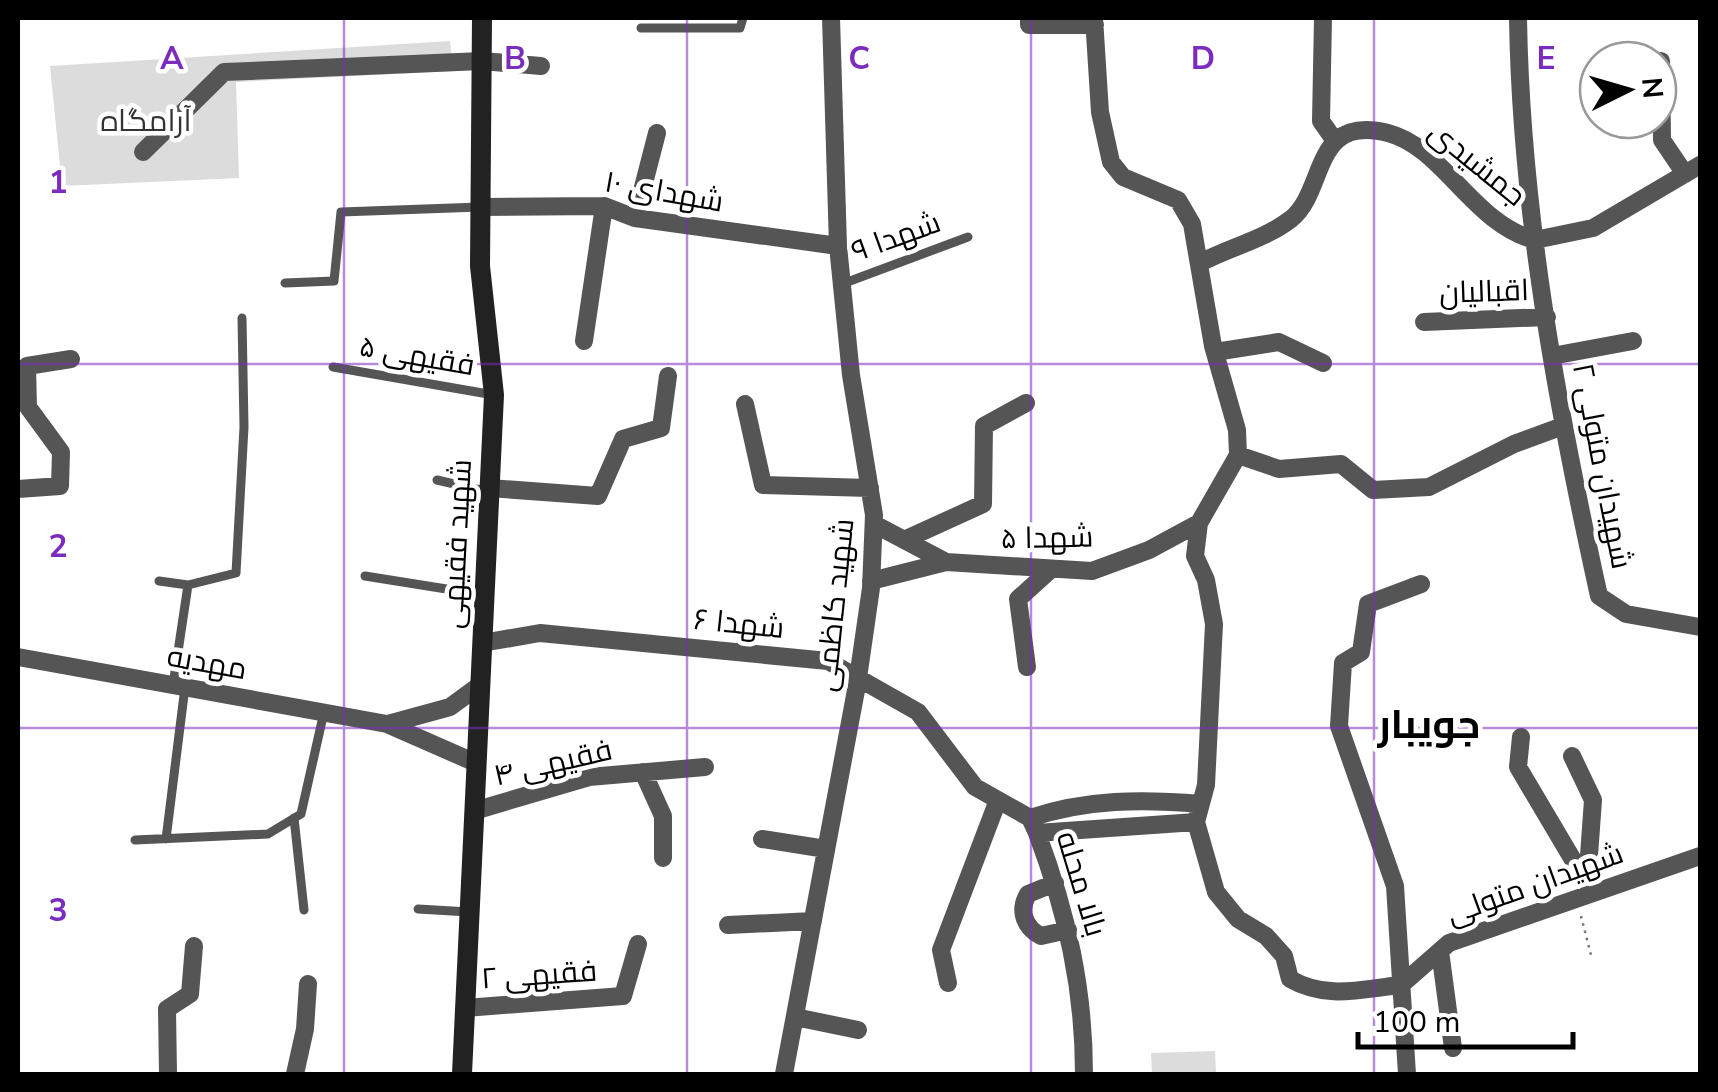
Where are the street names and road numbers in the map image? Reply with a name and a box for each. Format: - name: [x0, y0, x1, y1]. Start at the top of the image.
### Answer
- street label: جمشیدی: [1420, 112, 1534, 216]
- street label: شهدای ۱۰: [601, 161, 727, 223]
- street label: شهدا ۹: [846, 202, 946, 272]
- street label: اقبالیان: [1438, 270, 1530, 314]
- street label: فقیهی ۵: [356, 326, 478, 386]
- street label: شهیدان متولی ۲: [1562, 360, 1642, 572]
- street label: شهید فقیهی: [432, 458, 482, 630]
- street label: شهید کاظمی: [806, 516, 864, 694]
- street label: شهدا ۵: [1000, 517, 1094, 559]
- street label: شهدا ۶: [692, 599, 786, 649]
- street label: مهدیه: [164, 636, 250, 690]
- street label: فقیهی ۴: [490, 730, 616, 796]
- street label: بالا محله: [1046, 826, 1116, 942]
- street label: شهیدان متولی: [1441, 833, 1629, 935]
- street label: فقیهی ۲: [480, 951, 598, 999]

